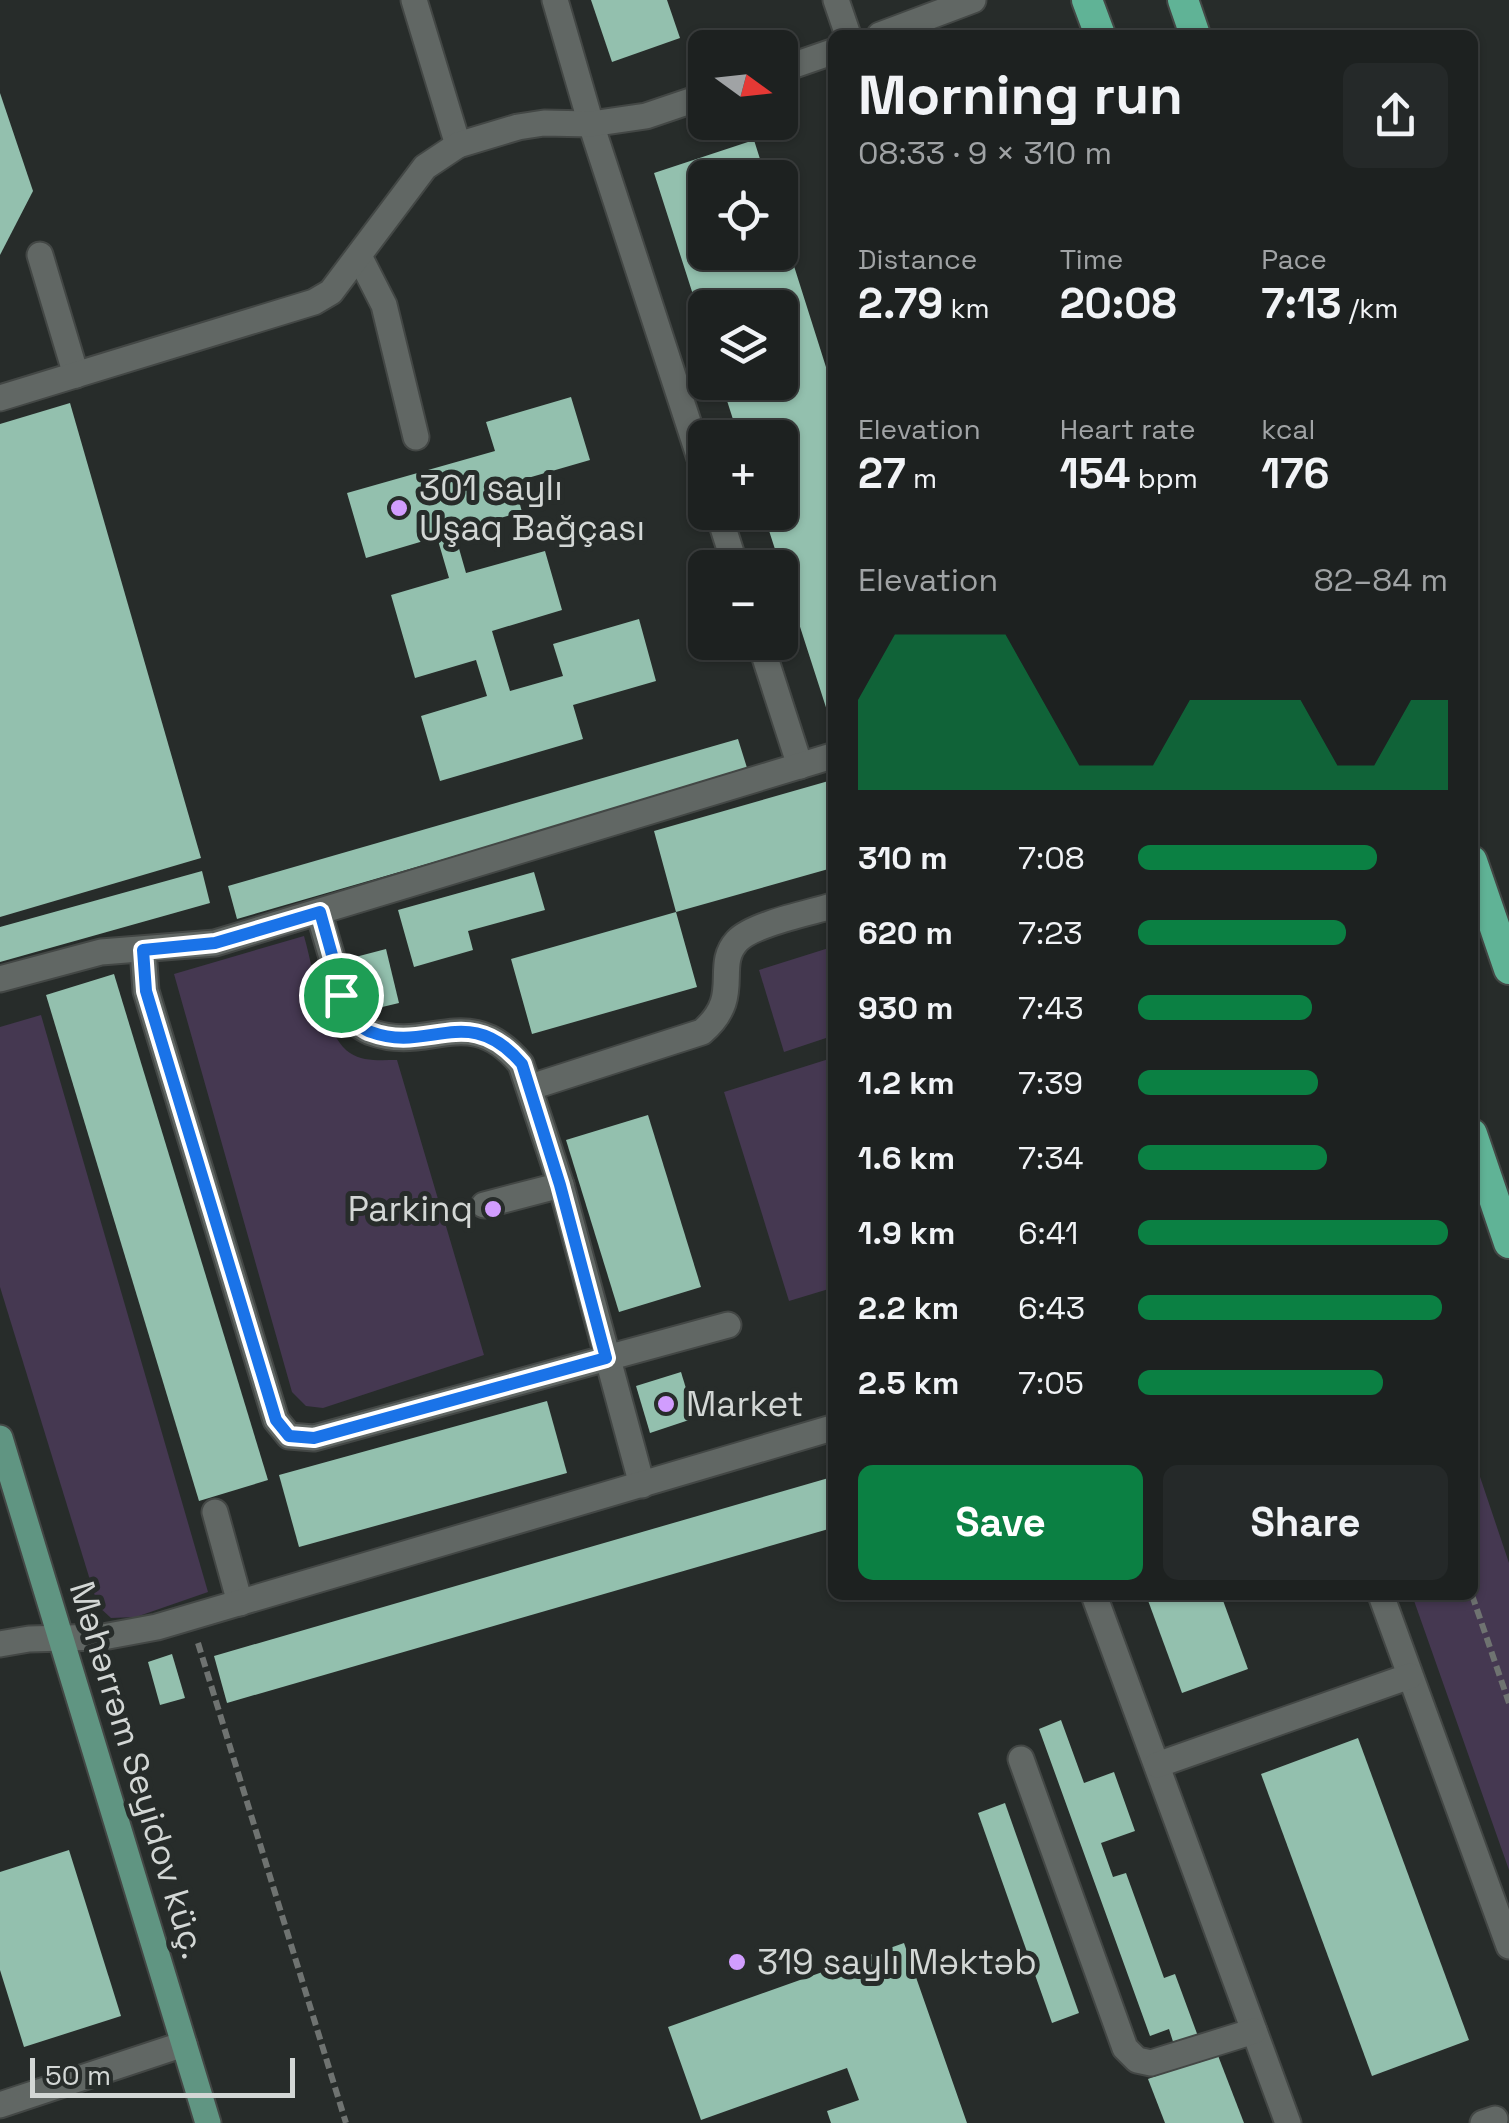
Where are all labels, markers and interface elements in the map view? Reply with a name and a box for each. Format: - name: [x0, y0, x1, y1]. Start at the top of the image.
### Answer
- north arrow: [688, 30, 798, 140]
- map controls: [688, 30, 798, 660]
- text: Morning run: [858, 60, 1183, 130]
- button: share: [1343, 63, 1448, 168]
- text: 08:33 · 9 × 310 m: [858, 133, 1112, 173]
- button: locate: [688, 160, 798, 270]
- text: Distance: [858, 241, 977, 277]
- text: Time: [1060, 241, 1123, 277]
- text: Pace: [1261, 241, 1327, 277]
- text: 2.79: [858, 277, 943, 330]
- text: 20:08: [1060, 277, 1177, 330]
- text: 7:13: [1261, 277, 1342, 330]
- button: layers: [688, 290, 798, 400]
- text: km: [943, 290, 990, 326]
- text: /km: [1342, 290, 1398, 326]
- text: Elevation: [858, 411, 981, 447]
- text: Heart rate: [1060, 411, 1196, 447]
- text: kcal: [1261, 411, 1315, 447]
- button: +: [688, 420, 798, 530]
- text: 27: [858, 447, 906, 500]
- text: 154: [1060, 447, 1131, 500]
- text: 176: [1261, 447, 1329, 500]
- text: m: [906, 460, 937, 496]
- text: bpm: [1131, 460, 1198, 496]
- place label: 301 saylı Uşaq Bağçası: [419, 466, 645, 550]
- marker: 301 saylı Uşaq Bağçası: [388, 497, 410, 519]
- button: −: [688, 550, 798, 660]
- text: Elevation: [858, 560, 998, 600]
- text: 82–84 m: [1314, 560, 1448, 600]
- text: 310 m: [858, 838, 948, 878]
- text: 7:08: [1018, 838, 1085, 878]
- text: 620 m: [858, 913, 953, 953]
- text: 7:23: [1018, 913, 1083, 953]
- pin: [299, 953, 384, 1038]
- icon: arrive: [314, 968, 369, 1023]
- text: 930 m: [858, 988, 953, 1028]
- text: 7:43: [1018, 988, 1083, 1028]
- text: 1.2 km: [858, 1063, 955, 1103]
- text: 7:39: [1018, 1063, 1083, 1103]
- text: 1.6 km: [858, 1138, 955, 1178]
- text: 7:34: [1018, 1138, 1083, 1178]
- place label: Parkinq: [348, 1187, 473, 1231]
- marker: Parkinq: [482, 1198, 504, 1220]
- text: 1.9 km: [858, 1213, 955, 1253]
- text: 6:41: [1018, 1213, 1078, 1253]
- text: 2.2 km: [858, 1288, 959, 1328]
- text: 6:43: [1018, 1288, 1085, 1328]
- text: 2.5 km: [858, 1363, 959, 1403]
- text: 7:05: [1018, 1363, 1084, 1403]
- place label: Market: [686, 1382, 804, 1426]
- marker: Market: [655, 1393, 677, 1415]
- button: Save: [858, 1465, 1143, 1580]
- button: Share: [1163, 1465, 1448, 1580]
- street label: Məhərrəm Seyidov küç.: [60, 1576, 216, 1964]
- place label: 319 saylı Məktəb: [757, 1940, 1037, 1984]
- marker: 319 saylı Məktəb: [726, 1951, 748, 1973]
- scale bar: [30, 2053, 295, 2098]
- text: 50 m: [45, 2057, 111, 2093]

